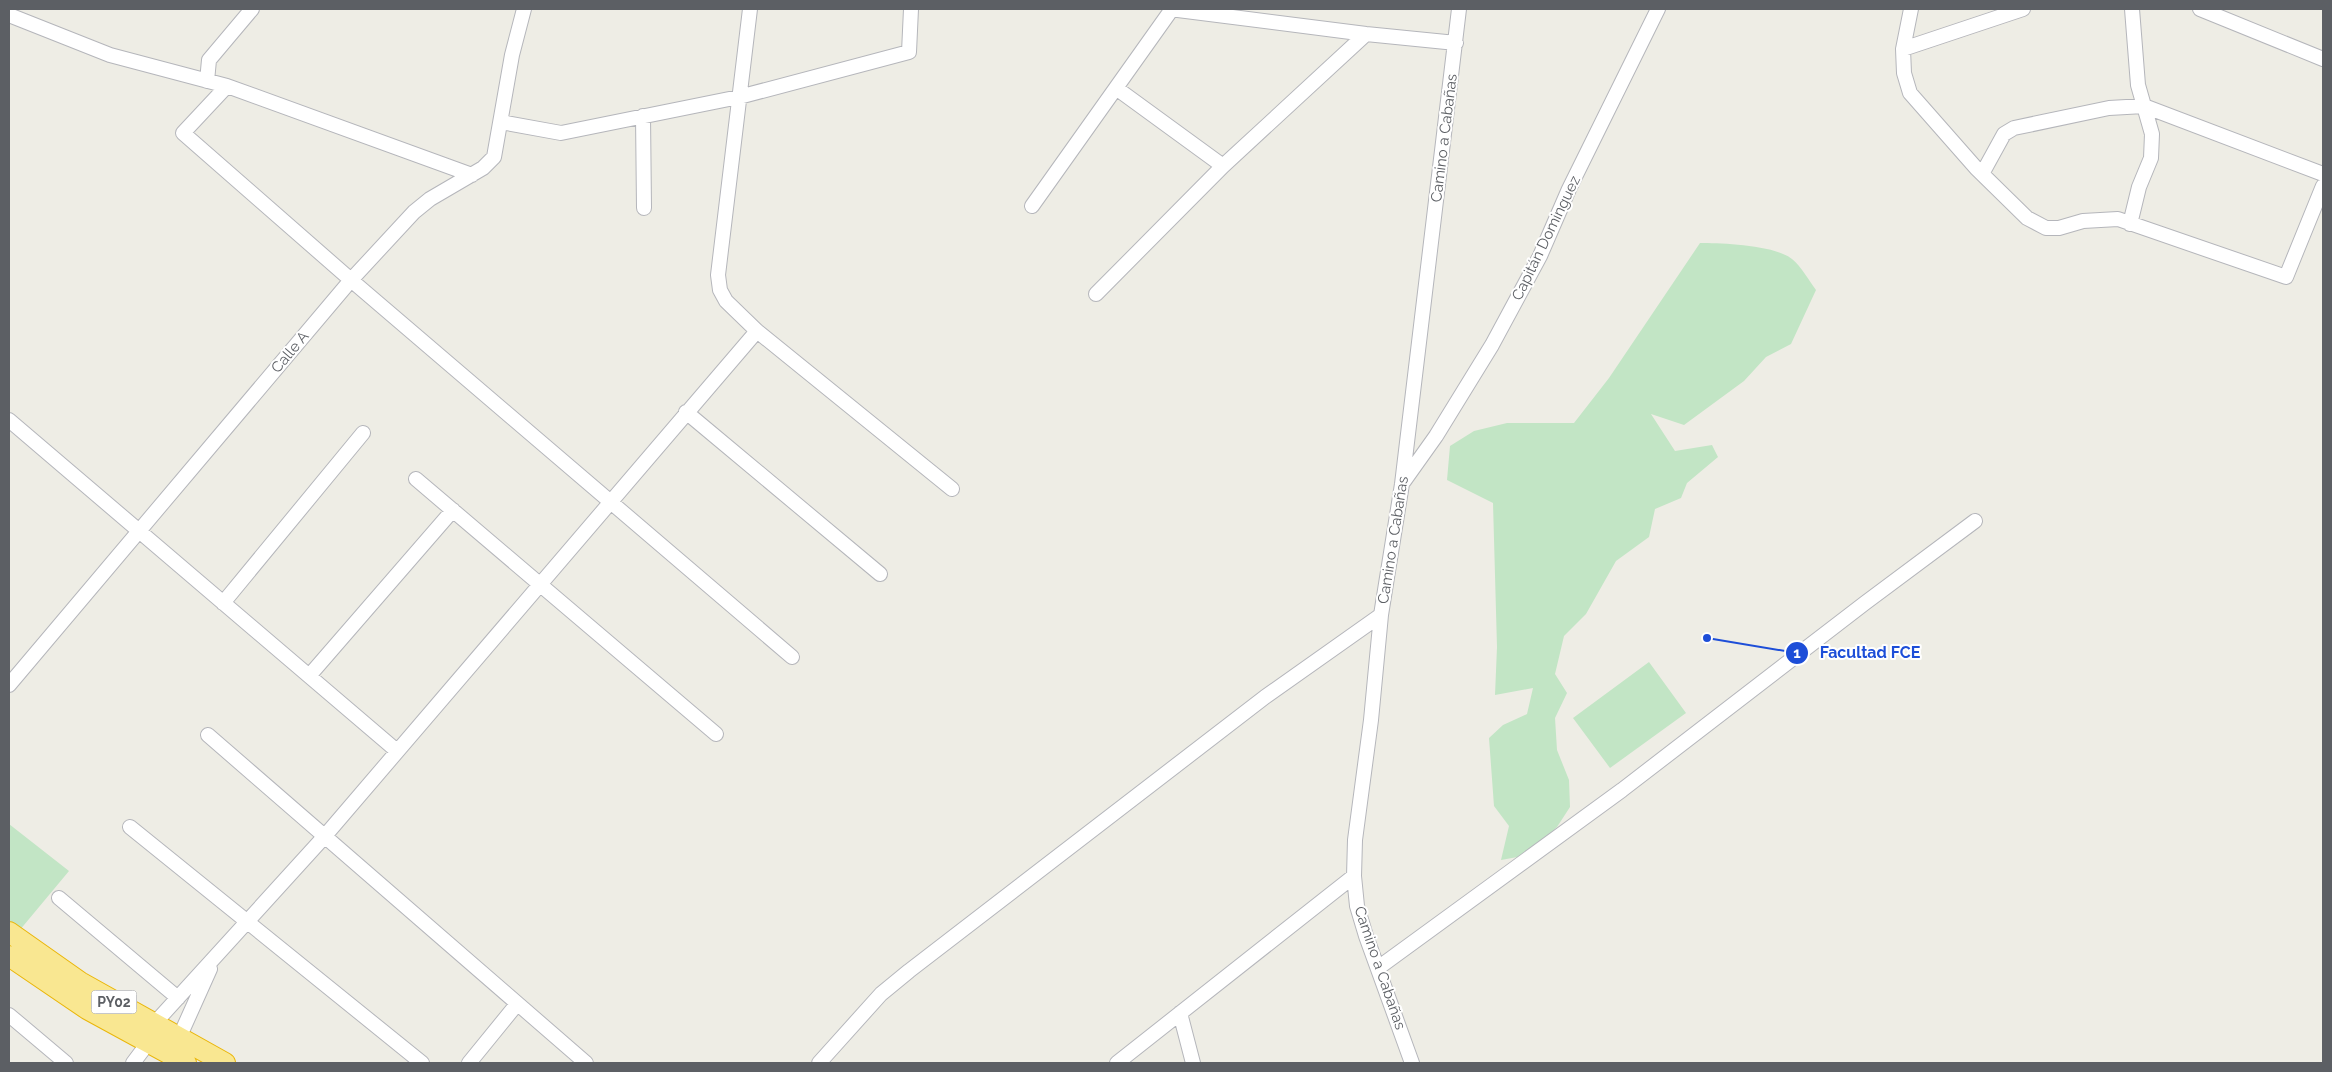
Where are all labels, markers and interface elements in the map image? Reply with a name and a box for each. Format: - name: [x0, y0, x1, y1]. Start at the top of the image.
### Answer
- street label: Camino a Cabañas: [1427, 73, 1461, 203]
- street label: Capitán Dominguez: [1508, 173, 1584, 303]
- street label: Calle A: [267, 327, 313, 377]
- street label: Camino a Cabañas: [1374, 475, 1412, 605]
- callout: Facultad FCE: [1785, 637, 1930, 668]
- text: Facultad FCE: [1820, 643, 1921, 662]
- text: 1: [1793, 644, 1801, 662]
- street label: Camino a Cabañas: [1350, 904, 1410, 1032]
- road number: PY02: [92, 990, 136, 1014]

